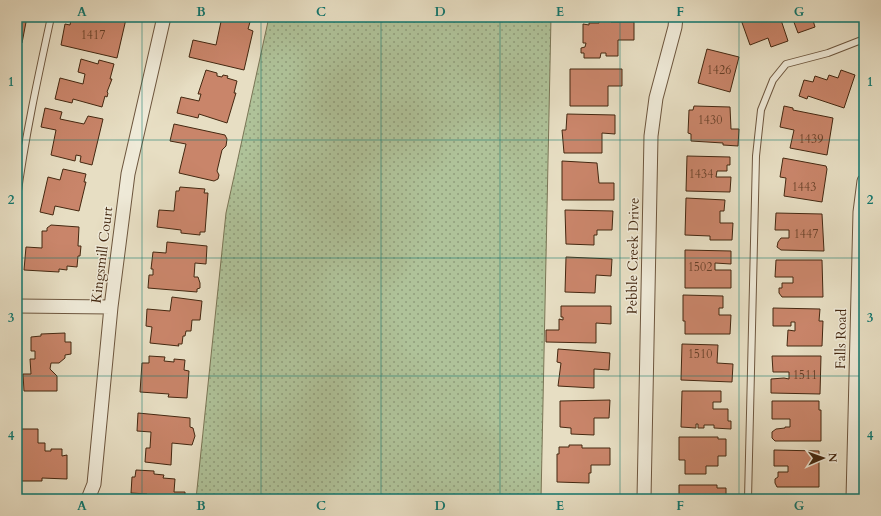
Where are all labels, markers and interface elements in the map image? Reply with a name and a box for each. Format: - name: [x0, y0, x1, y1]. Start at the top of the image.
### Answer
- text: A: [77, 3, 87, 21]
- text: B: [196, 3, 206, 21]
- text: C: [316, 3, 326, 21]
- text: D: [434, 3, 446, 21]
- text: E: [556, 3, 564, 21]
- text: F: [676, 3, 684, 21]
- text: G: [794, 3, 805, 21]
- house number: 1417: [81, 27, 105, 43]
- house number: 1426: [707, 62, 731, 78]
- text: 1: [8, 73, 14, 91]
- text: 1: [867, 73, 873, 91]
- house number: 1430: [698, 112, 722, 128]
- house number: 1439: [799, 131, 823, 147]
- house number: 1434: [689, 166, 713, 182]
- house number: 1443: [792, 179, 816, 195]
- text: 2: [8, 191, 15, 209]
- text: 2: [867, 191, 874, 209]
- street label: Pebble Creek Drive: [622, 197, 644, 315]
- street label: Kingsmill Court: [87, 205, 117, 304]
- house number: 1447: [794, 226, 818, 242]
- house number: 1502: [688, 259, 712, 275]
- street label: Falls Road: [831, 308, 851, 369]
- text: 3: [8, 309, 15, 327]
- text: 3: [867, 309, 874, 327]
- house number: 1510: [688, 346, 712, 362]
- house number: 1511: [793, 367, 817, 383]
- text: 4: [8, 427, 15, 445]
- text: 4: [867, 427, 874, 445]
- north arrow: [803, 438, 843, 478]
- text: N: [825, 453, 840, 463]
- text: A: [77, 497, 87, 515]
- text: B: [196, 497, 206, 515]
- text: C: [316, 497, 326, 515]
- text: D: [434, 497, 446, 515]
- text: E: [556, 497, 564, 515]
- text: F: [676, 497, 684, 515]
- text: G: [794, 497, 805, 515]

